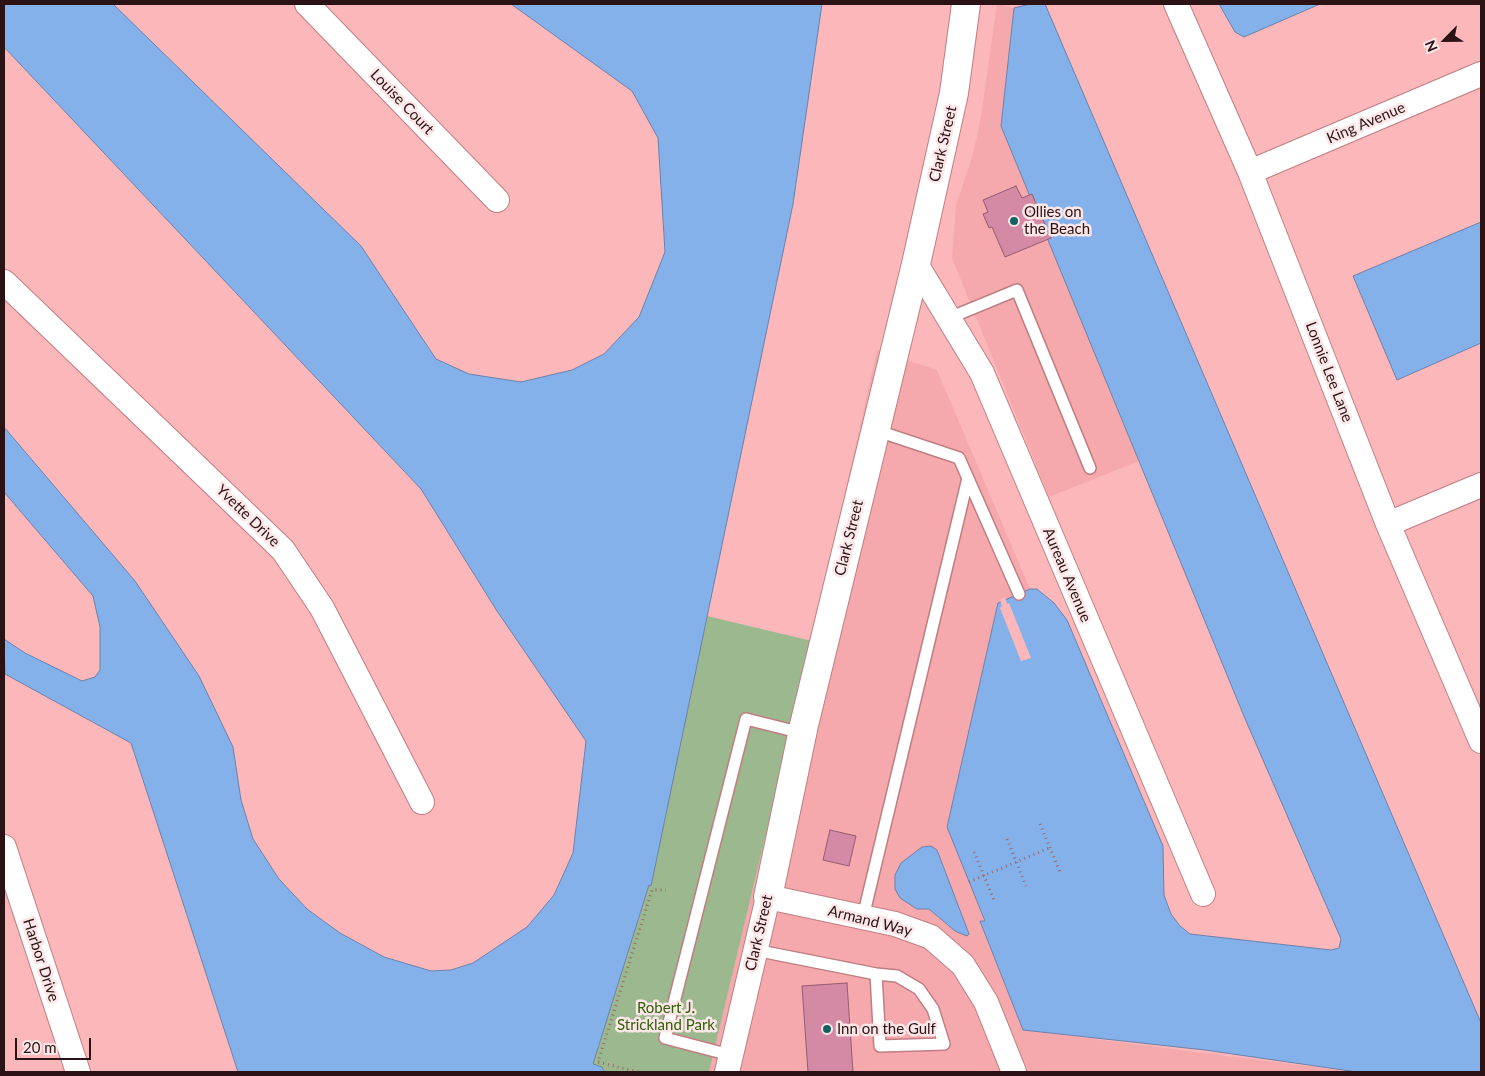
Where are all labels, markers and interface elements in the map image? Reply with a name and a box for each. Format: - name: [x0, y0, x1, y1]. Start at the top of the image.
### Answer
- north arrow: [1420, 15, 1470, 65]
- text: N: [1421, 38, 1441, 54]
- street label: Louise Court: [367, 66, 437, 138]
- street label: King Avenue: [1324, 98, 1408, 148]
- street label: Clark Street: [926, 104, 960, 184]
- place label: Ollies on the Beach: [1024, 203, 1090, 238]
- marker: Ollies on the Beach: [1008, 215, 1020, 227]
- street label: Lonnie Lee Lane: [1302, 319, 1356, 425]
- street label: Yvette Drive: [212, 481, 284, 551]
- street label: Clark Street: [831, 498, 867, 578]
- street label: Aureau Avenue: [1039, 525, 1095, 625]
- street label: Clark Street: [742, 893, 776, 973]
- street label: Armand Way: [826, 902, 914, 940]
- street label: Harbor Drive: [19, 916, 63, 1004]
- park label: Robert J. Strickland Park: [617, 999, 715, 1034]
- place label: Inn on the Gulf: [837, 1020, 936, 1038]
- marker: Inn on the Gulf: [821, 1023, 833, 1035]
- scale bar: [18, 1028, 94, 1060]
- text: 20 m: [23, 1038, 57, 1056]

